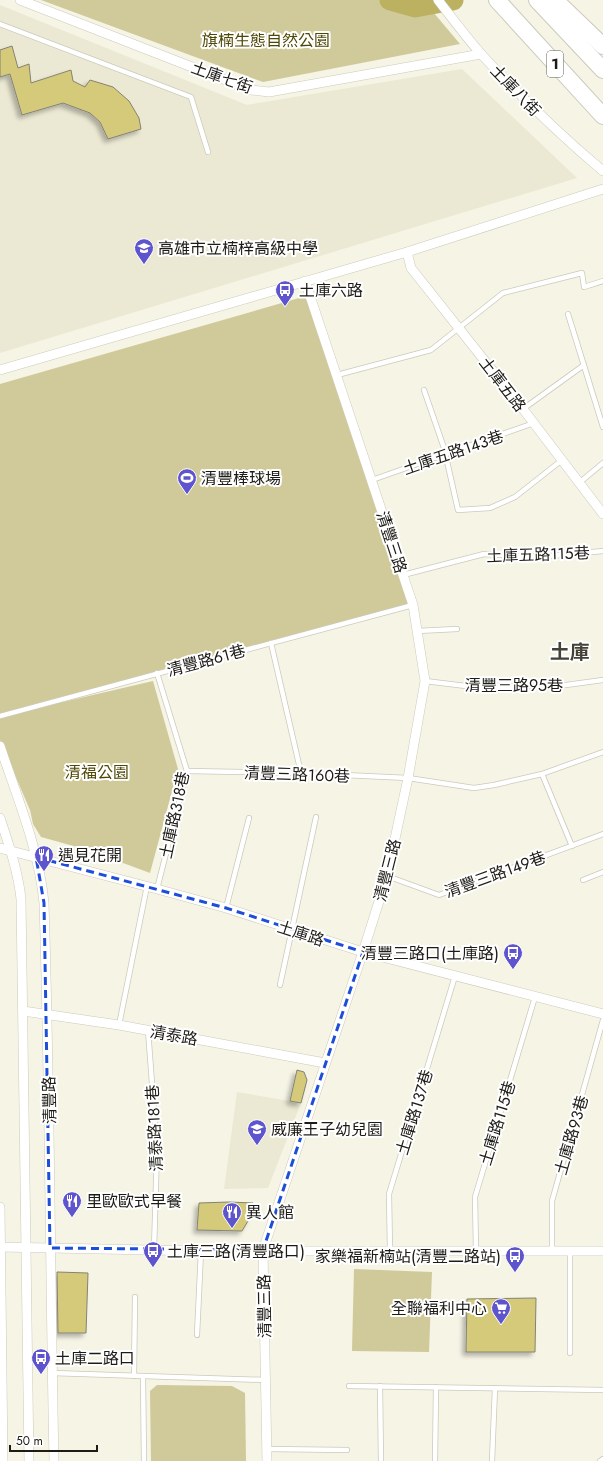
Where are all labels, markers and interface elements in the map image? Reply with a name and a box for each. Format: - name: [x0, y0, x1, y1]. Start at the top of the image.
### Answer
- park label: 旗楠生態自然公園: [202, 29, 330, 52]
- road number: 1: [547, 51, 563, 77]
- street label: 土庫七街: [188, 56, 256, 99]
- street label: 土庫八街: [485, 59, 546, 121]
- school or university icon: 高雄市立楠梓高級中學: [133, 237, 155, 265]
- place label: 高雄市立楠梓高級中學: [158, 237, 318, 260]
- bus stop icon: 土庫六路: [274, 279, 296, 307]
- place label: 土庫六路: [299, 279, 363, 302]
- street label: 土庫五路: [474, 352, 531, 417]
- street label: 土庫五路143巷: [400, 424, 507, 480]
- sports icon: 清豐棒球場: [176, 467, 198, 495]
- place label: 清豐棒球場: [201, 467, 281, 490]
- street label: 清豐三路: [371, 508, 412, 576]
- street label: 土庫五路115巷: [486, 541, 590, 568]
- district label: 土庫: [550, 638, 590, 667]
- street label: 清豐路61巷: [164, 639, 248, 682]
- street label: 清豐三路95巷: [465, 674, 563, 697]
- park label: 清福公園: [65, 761, 129, 784]
- street label: 清豐三路160巷: [244, 761, 350, 788]
- street label: 土庫路318巷: [154, 769, 195, 861]
- street label: 清豐三路: [369, 836, 406, 904]
- restaurant icon: 遇見花開: [33, 844, 55, 872]
- place label: 遇見花開: [58, 844, 122, 867]
- street label: 清豐三路149巷: [442, 846, 549, 903]
- street label: 土庫路: [274, 915, 327, 952]
- place label: 清豐三路口(土庫路): [361, 942, 499, 965]
- bus stop icon: 清豐三路口(土庫路): [502, 942, 524, 970]
- street label: 清泰路: [148, 1020, 200, 1051]
- street label: 土庫路137巷: [391, 1067, 438, 1158]
- street label: 清豐路: [38, 1076, 61, 1124]
- street label: 土庫路115巷: [474, 1078, 521, 1168]
- street label: 清泰路181巷: [141, 1084, 168, 1172]
- street label: 土庫路93巷: [549, 1093, 594, 1178]
- school or university icon: 威廉王子幼兒園: [246, 1118, 268, 1146]
- place label: 威廉王子幼兒園: [271, 1118, 383, 1141]
- restaurant icon: 里歐歐式早餐: [61, 1190, 83, 1218]
- place label: 里歐歐式早餐: [86, 1190, 182, 1213]
- restaurant icon: 異人館: [221, 1201, 243, 1229]
- place label: 異人館: [246, 1201, 294, 1224]
- bus stop icon: 土庫三路(清豐路口): [142, 1240, 164, 1268]
- place label: 土庫三路(清豐路口): [167, 1240, 305, 1263]
- place label: 家樂福新楠站(清豐二路站): [315, 1245, 501, 1268]
- bus stop icon: 家樂福新楠站(清豐二路站): [504, 1245, 526, 1273]
- street label: 清豐三路: [252, 1274, 277, 1338]
- place label: 全聯福利中心: [391, 1297, 487, 1320]
- supermarket icon: 全聯福利中心: [490, 1297, 512, 1325]
- bus stop icon: 土庫二路口: [30, 1347, 52, 1375]
- place label: 土庫二路口: [55, 1347, 135, 1370]
- scale bar: [10, 1427, 97, 1453]
- text: 50 m: [16, 1432, 43, 1450]

